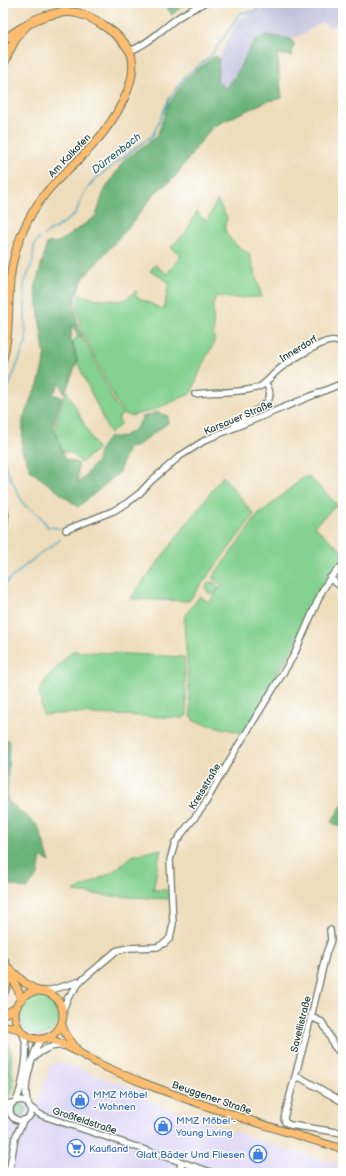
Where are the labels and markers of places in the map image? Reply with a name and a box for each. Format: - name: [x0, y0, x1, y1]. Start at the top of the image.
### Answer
- place label: MMZ Möbel - Wohnen: [93, 1089, 147, 1113]
- shop icon: MMZ Möbel - Wohnen: [70, 1090, 90, 1110]
- place label: MMZ Möbel - Young Living: [175, 1115, 236, 1139]
- shop icon: MMZ Möbel - Young Living: [153, 1116, 173, 1136]
- supermarket icon: Kaufland: [66, 1138, 86, 1158]
- place label: Kaufland: [89, 1143, 129, 1155]
- shop icon: Glatt Bäder Und Fliesen: [248, 1144, 268, 1164]
- place label: Glatt Bäder Und Fliesen: [136, 1149, 245, 1161]

